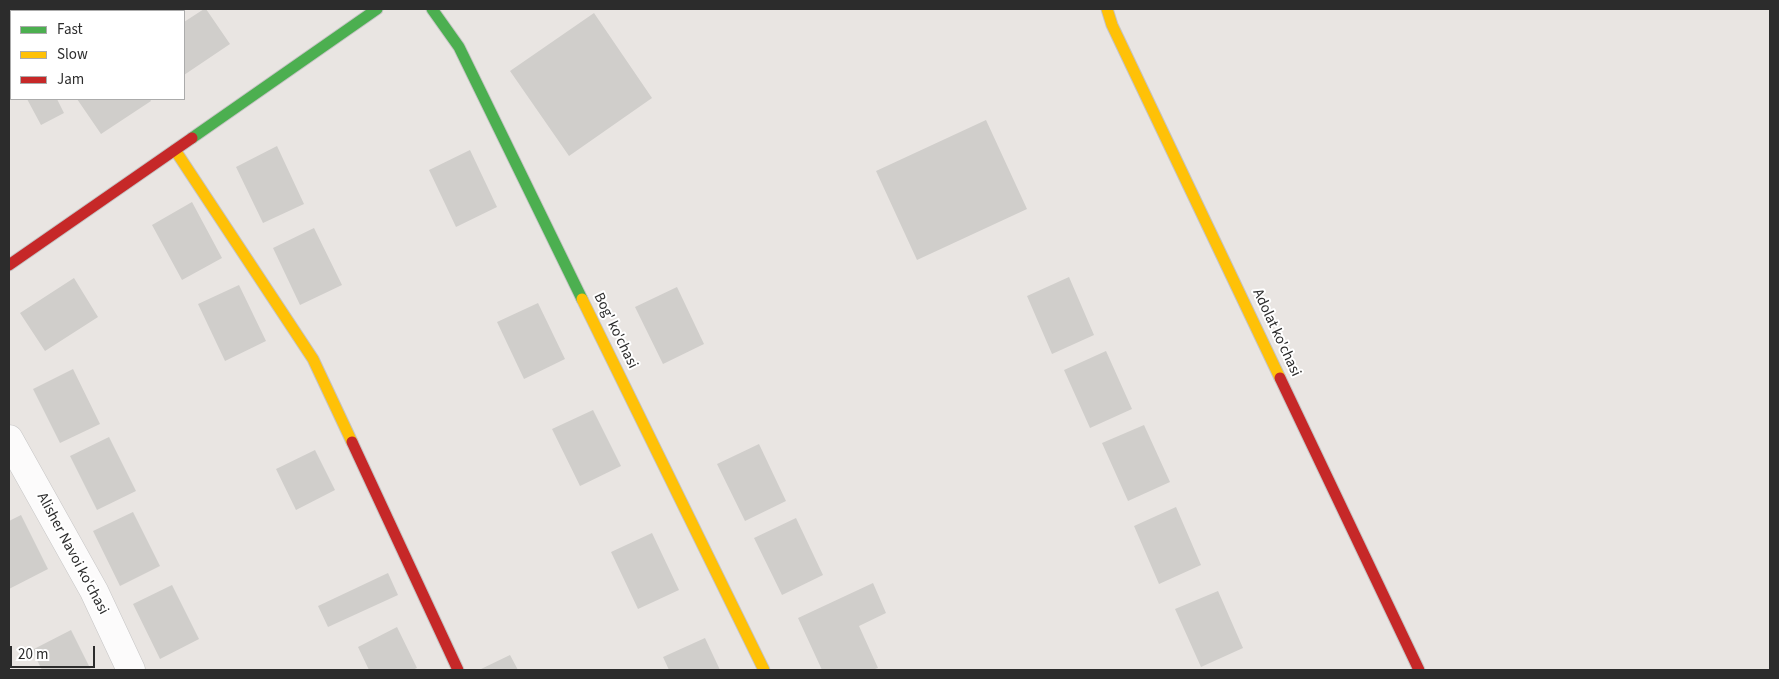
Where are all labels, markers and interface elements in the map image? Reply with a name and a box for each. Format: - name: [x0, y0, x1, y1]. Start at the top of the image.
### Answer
- legend: [10, 10, 185, 100]
- text: Fast: [57, 19, 83, 40]
- text: Slow: [57, 44, 88, 65]
- text: Jam: [57, 69, 84, 90]
- street label: Adolat ko'chasi: [1248, 286, 1304, 380]
- street label: Bog' ko'chasi: [589, 290, 641, 372]
- street label: Alisher Navoi ko'chasi: [32, 490, 112, 618]
- scale bar: [12, 636, 98, 668]
- text: 20 m: [18, 644, 48, 665]

